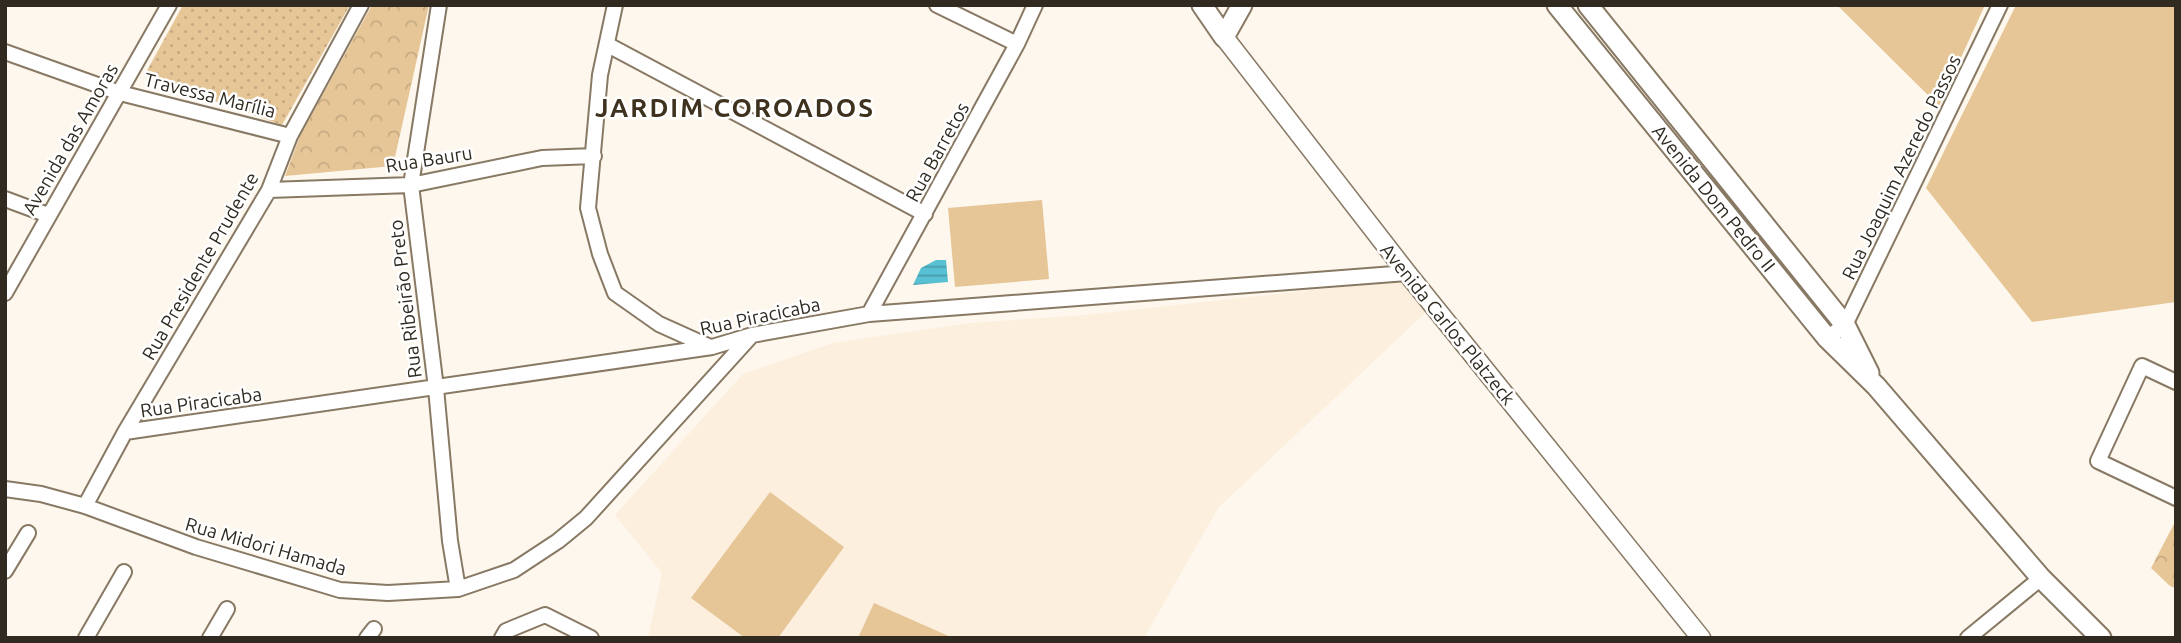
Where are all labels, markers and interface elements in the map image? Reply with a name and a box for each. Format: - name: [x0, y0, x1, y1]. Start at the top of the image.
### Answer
- street label: Rua Joaquim Azeredo Passos: [1837, 51, 1965, 283]
- street label: Avenida das Amoras: [18, 59, 122, 219]
- street label: Travessa Marília: [142, 68, 278, 122]
- district label: JARDIM COROADOS: [595, 93, 875, 122]
- street label: Rua Barretos: [901, 98, 973, 206]
- street label: Avenida Dom Pedro II: [1648, 120, 1780, 276]
- street label: Rua Bauru: [384, 141, 474, 177]
- street label: Rua Presidente Prudente: [137, 168, 263, 364]
- street label: Rua Ribeirão Preto: [384, 219, 426, 379]
- street label: Avenida Carlos Platzeck: [1376, 239, 1520, 409]
- street label: Rua Piracicaba: [698, 292, 822, 340]
- street label: Rua Piracicaba: [139, 383, 263, 421]
- street label: Rua Midori Hamada: [183, 512, 349, 580]

